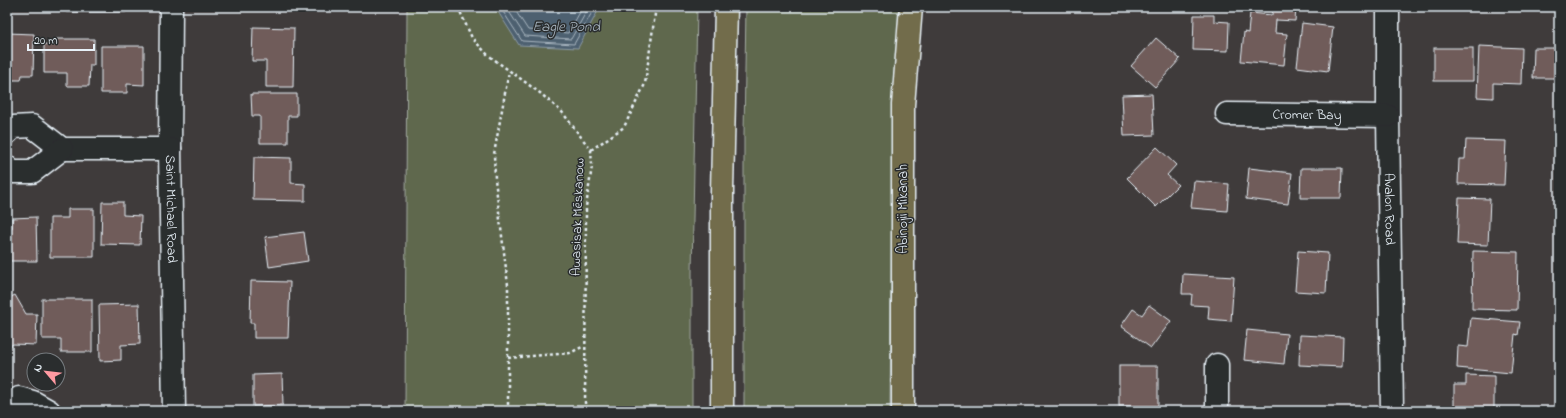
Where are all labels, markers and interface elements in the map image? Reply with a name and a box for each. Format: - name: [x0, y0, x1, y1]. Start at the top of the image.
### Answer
- water label: Eagle Pond: [532, 16, 600, 39]
- scale bar: [28, 26, 94, 52]
- text: 20 m: [34, 32, 57, 50]
- street label: Cromer Bay: [1272, 104, 1342, 127]
- street label: Saint Michael Road: [160, 155, 182, 263]
- street label: Awasisak Mēskanow: [565, 158, 591, 276]
- street label: Abinojii Mikanah: [893, 164, 914, 254]
- street label: Avalon Road: [1378, 173, 1400, 245]
- north arrow: [26, 352, 66, 392]
- text: N: [29, 361, 47, 375]

